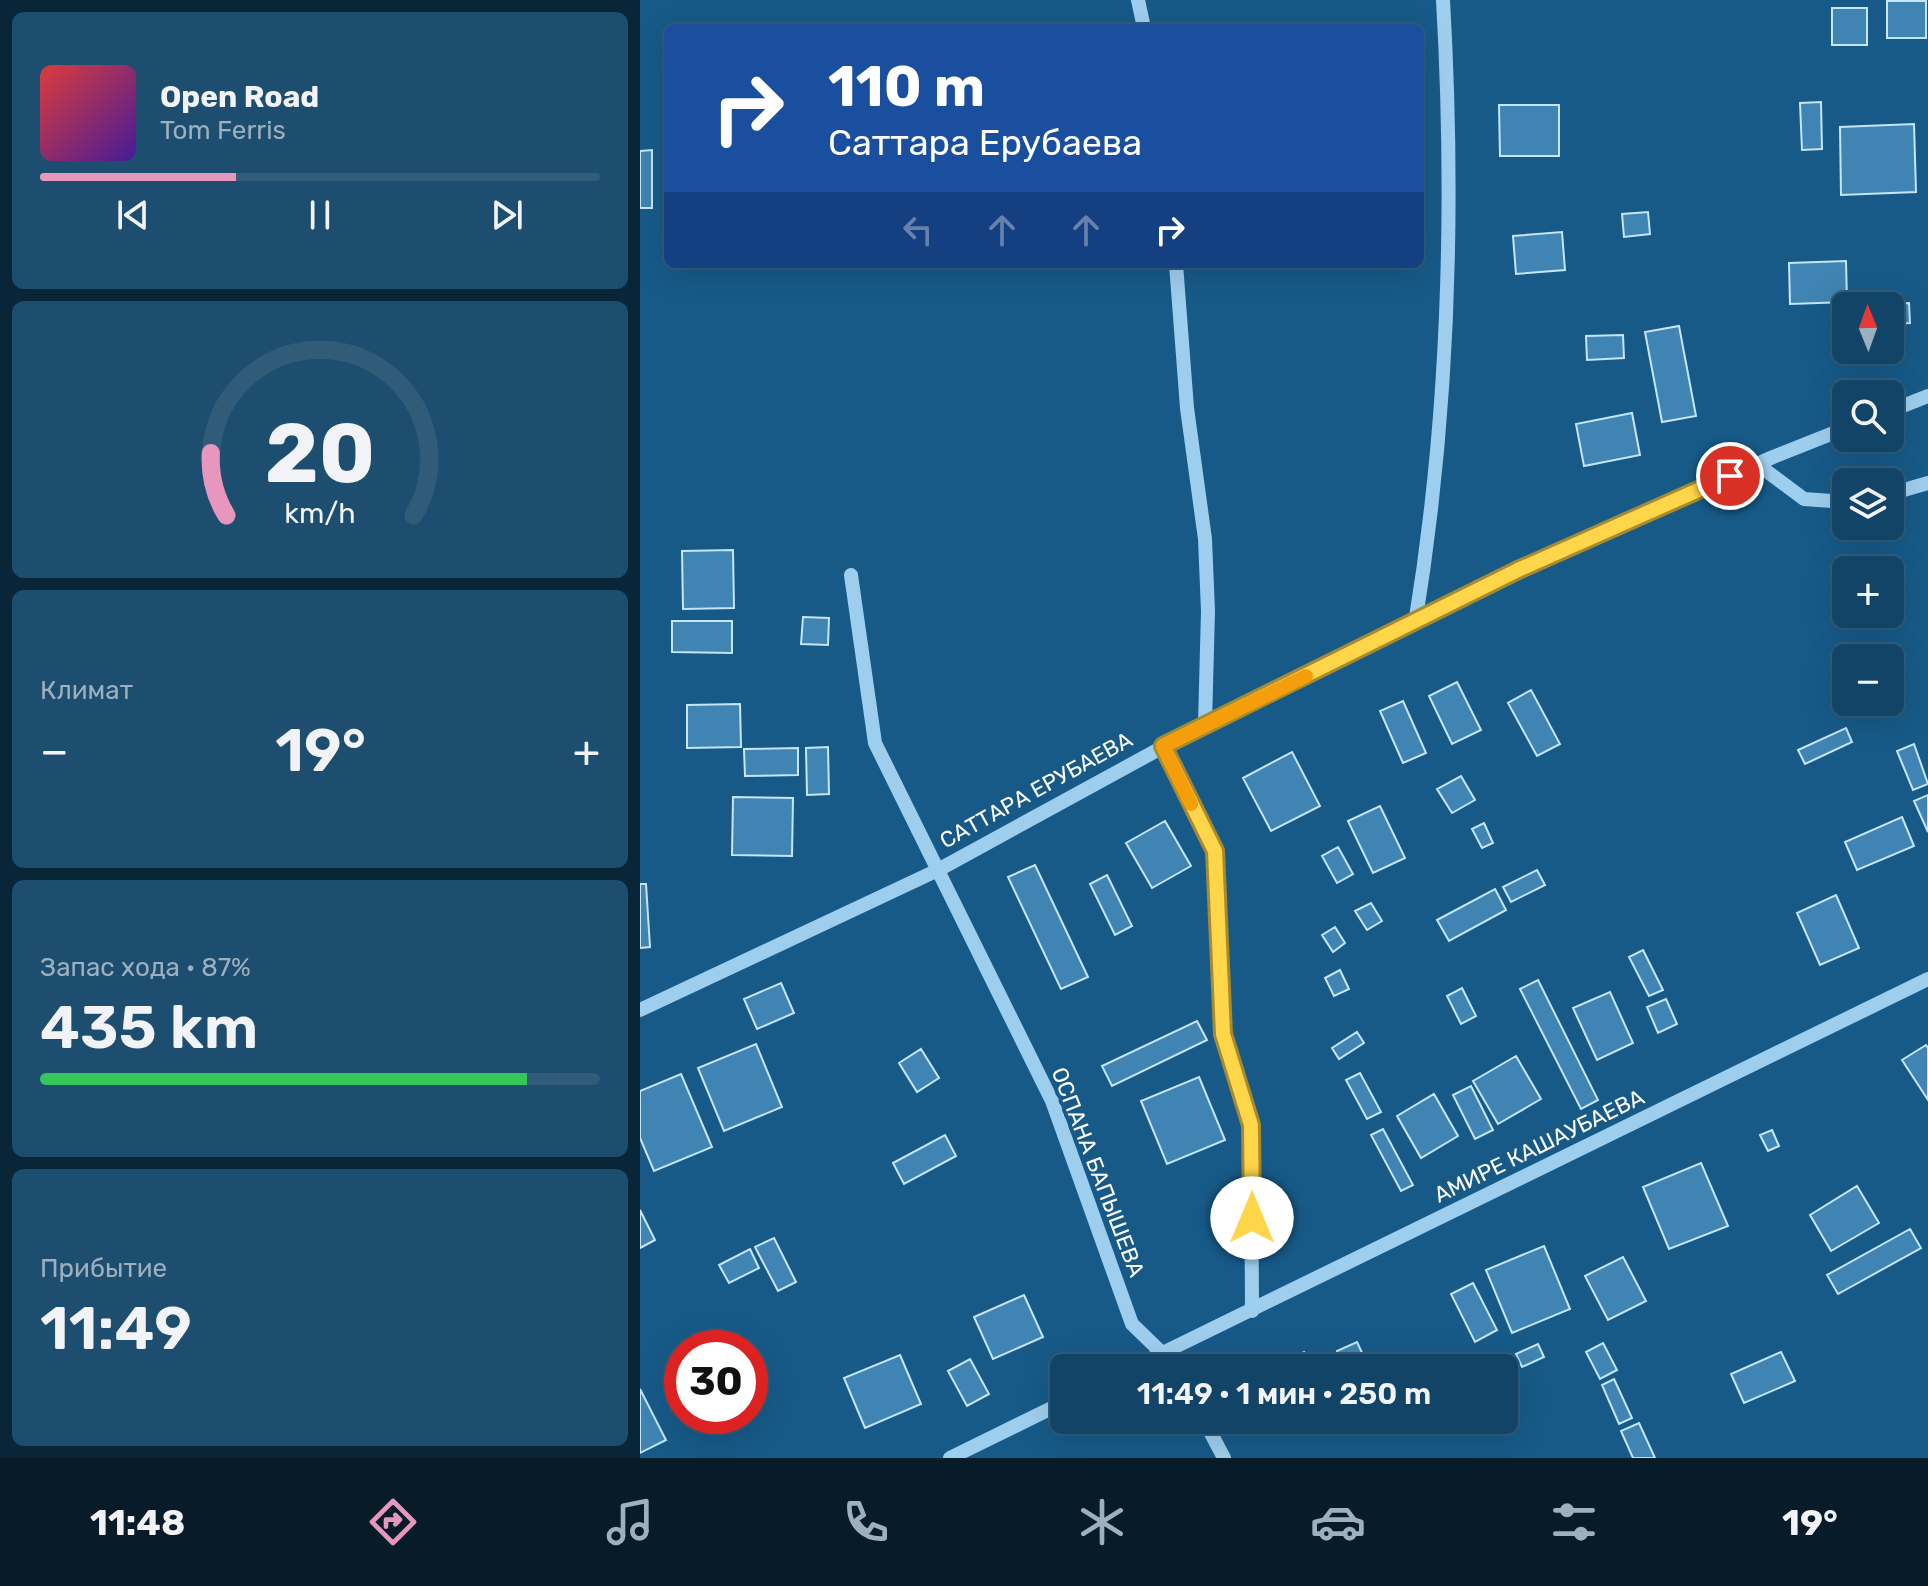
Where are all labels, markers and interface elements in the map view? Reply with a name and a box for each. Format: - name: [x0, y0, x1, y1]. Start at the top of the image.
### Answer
- text: 110 m: [828, 54, 985, 120]
- icon: right: [696, 56, 800, 160]
- text: Open Road: [160, 79, 319, 115]
- text: Tom Ferris: [160, 115, 286, 146]
- text: Саттара Ерубаева: [828, 121, 1142, 164]
- icon: previous: [111, 193, 155, 237]
- icon: pause: [298, 193, 342, 237]
- icon: next: [485, 193, 529, 237]
- icon: left: [896, 208, 940, 252]
- icon: ahead: [980, 208, 1024, 252]
- icon: ahead: [1064, 208, 1108, 252]
- icon: right: [1148, 208, 1192, 252]
- north arrow: [1832, 292, 1904, 364]
- map controls: [1832, 292, 1904, 716]
- button: search: [1832, 380, 1904, 452]
- text: 20: [265, 403, 375, 502]
- pin: [1696, 442, 1764, 510]
- icon: arrive: [1708, 454, 1752, 498]
- button: layers: [1832, 468, 1904, 540]
- text: km/h: [284, 496, 356, 530]
- button: +: [1832, 556, 1904, 628]
- button: −: [1832, 644, 1904, 716]
- text: Климат: [40, 675, 133, 706]
- text: 19°: [275, 715, 366, 786]
- text: −: [40, 725, 69, 777]
- text: +: [573, 725, 600, 777]
- street label: САТТАРА ЕРУБАЕВА: [935, 726, 1137, 854]
- text: Запас хода · 87%: [40, 952, 251, 983]
- text: 435 km: [40, 992, 258, 1063]
- street label: ОСПАНА БАПЫШЕВА: [1046, 1063, 1151, 1281]
- street label: АМИРЕ КАШАУБАЕВА: [1429, 1083, 1649, 1209]
- position arrow: [1210, 1176, 1294, 1260]
- text: Прибытие: [40, 1253, 167, 1284]
- text: 11:49: [40, 1293, 192, 1364]
- speed limit sign: 30: [664, 1330, 768, 1434]
- text: 11:49 · 1 мин · 250 m: [1137, 1376, 1431, 1412]
- icon: directions: [365, 1494, 421, 1550]
- icon: music: [602, 1494, 658, 1550]
- icon: phone: [838, 1494, 894, 1550]
- icon: climate: [1074, 1494, 1130, 1550]
- icon: car: [1310, 1494, 1366, 1550]
- icon: filters: [1546, 1494, 1602, 1550]
- text: 11:48: [90, 1501, 185, 1544]
- text: 19°: [1782, 1501, 1838, 1544]

